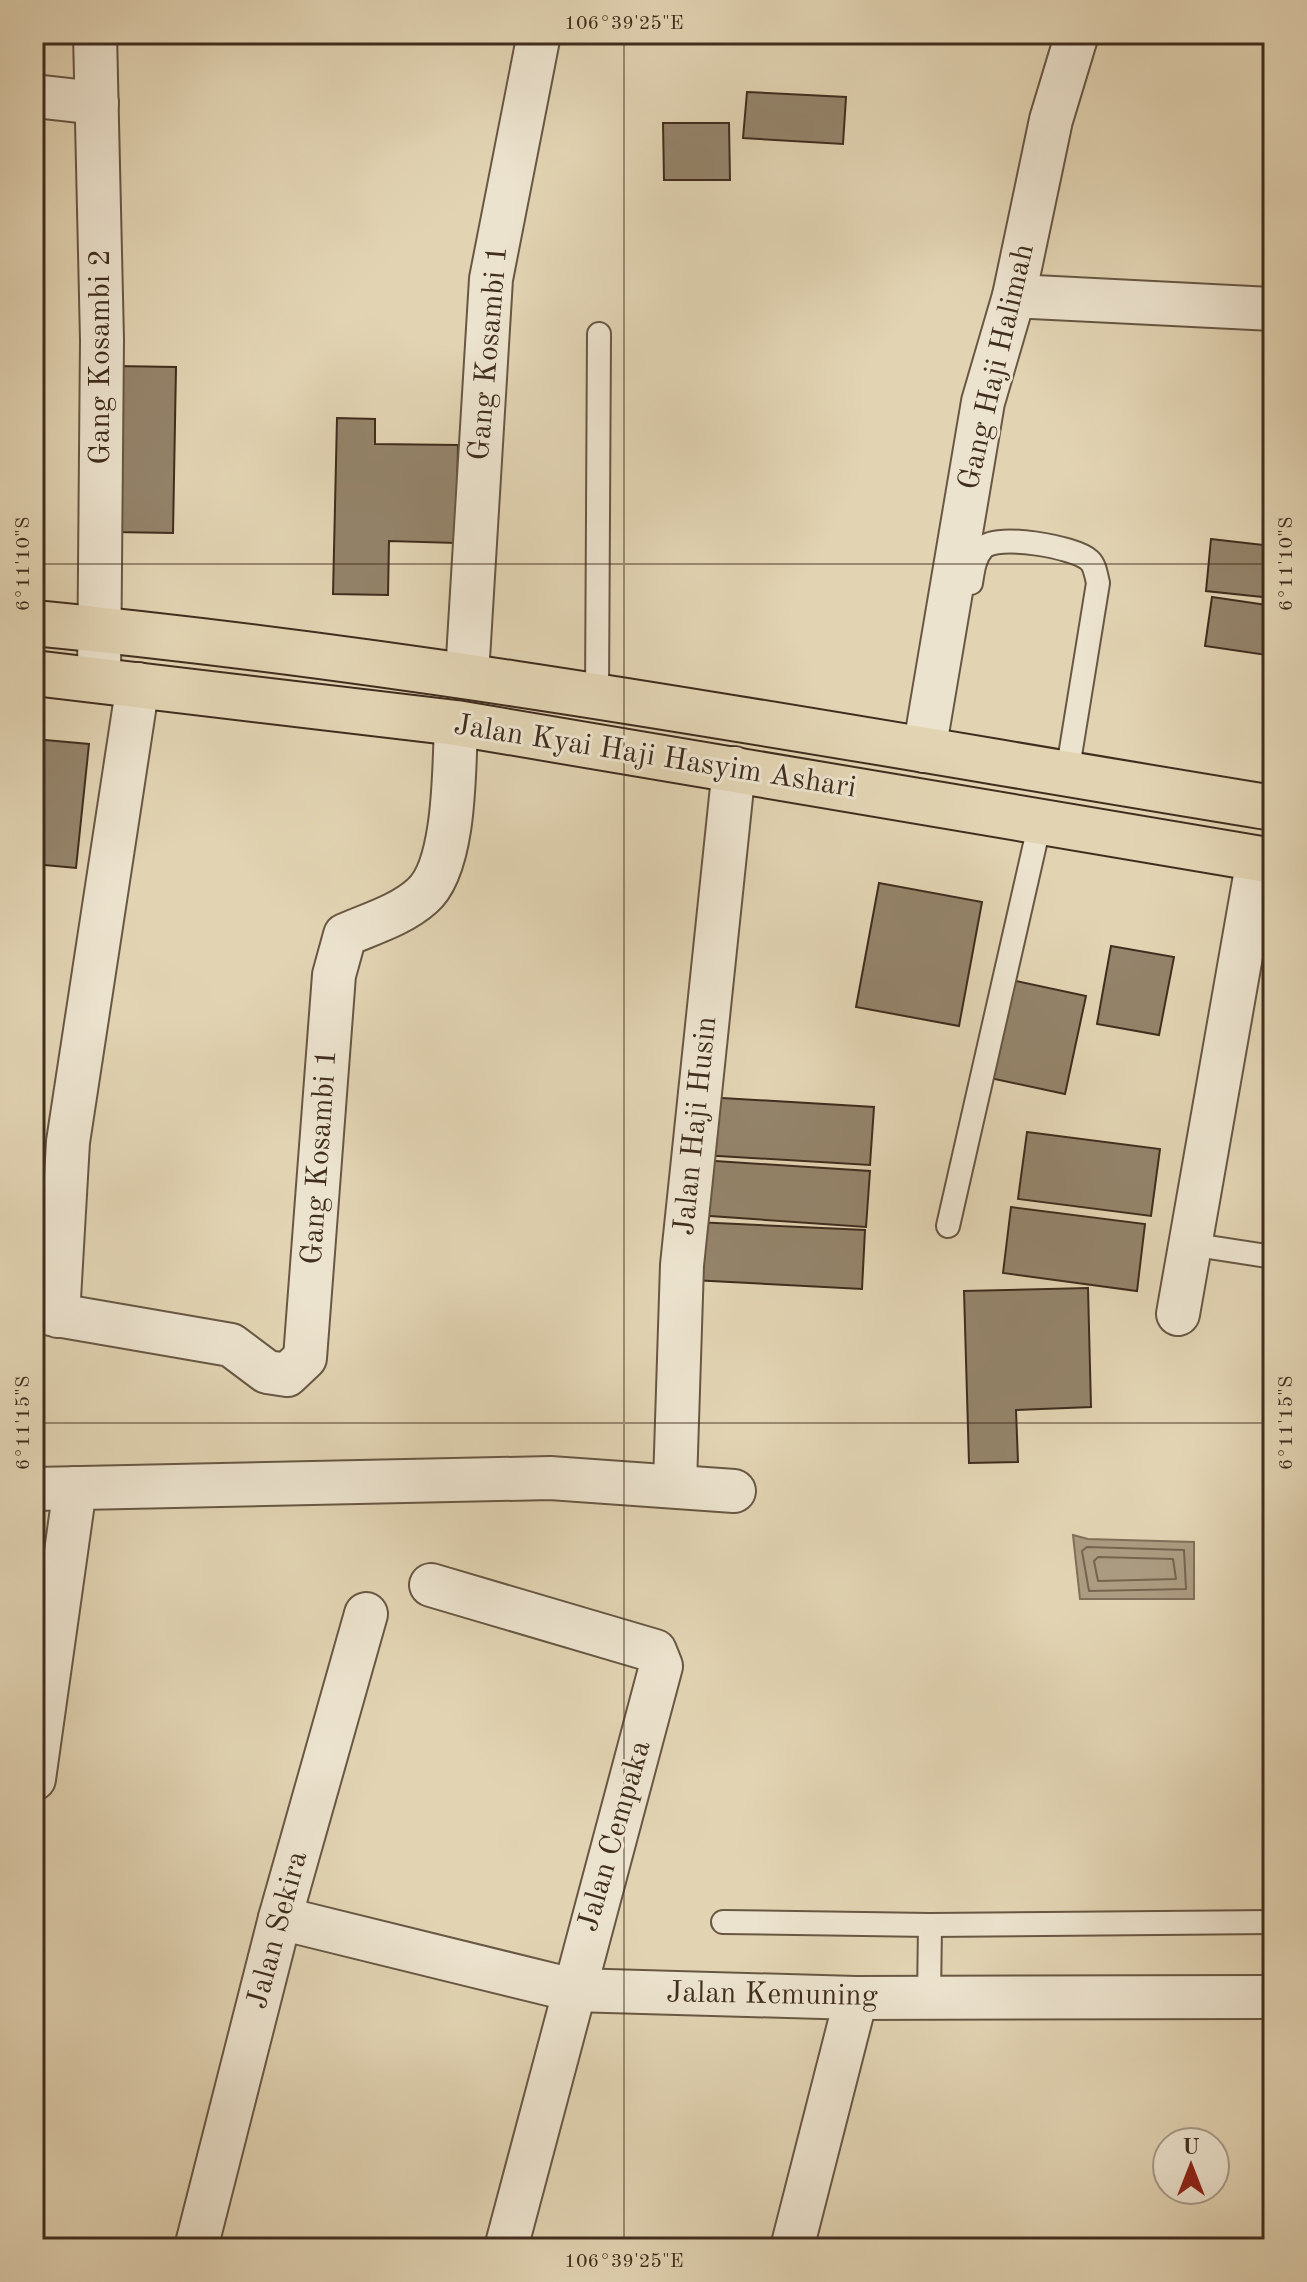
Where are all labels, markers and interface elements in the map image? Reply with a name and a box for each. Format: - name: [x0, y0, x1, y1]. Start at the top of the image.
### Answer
- text: 106°39'25"E: [564, 14, 684, 34]
- street label: Gang Haji Halimah: [954, 241, 1040, 493]
- street label: Gang Kosambi 1: [465, 244, 513, 462]
- street label: Gang Kosambi 2: [86, 249, 116, 465]
- text: 6°11'10"S: [14, 517, 34, 611]
- text: 6°11'10"S: [1277, 517, 1297, 611]
- street label: Jalan Kyai Haji Hasyim Ashari: [452, 710, 858, 804]
- street label: Jalan Haji Husin: [670, 1015, 722, 1237]
- street label: Gang Kosambi 1: [298, 1048, 342, 1266]
- text: 6°11'15"S: [14, 1376, 34, 1470]
- text: 6°11'15"S: [1277, 1376, 1297, 1470]
- street label: Jalan Cempaka: [573, 1737, 657, 1935]
- street label: Jalan Sekira: [243, 1848, 313, 2012]
- street label: Jalan Kemuning: [666, 1978, 878, 2012]
- north arrow: [1151, 2126, 1231, 2206]
- text: U: [1182, 2137, 1200, 2159]
- text: 106°39'25"E: [564, 2252, 684, 2272]

